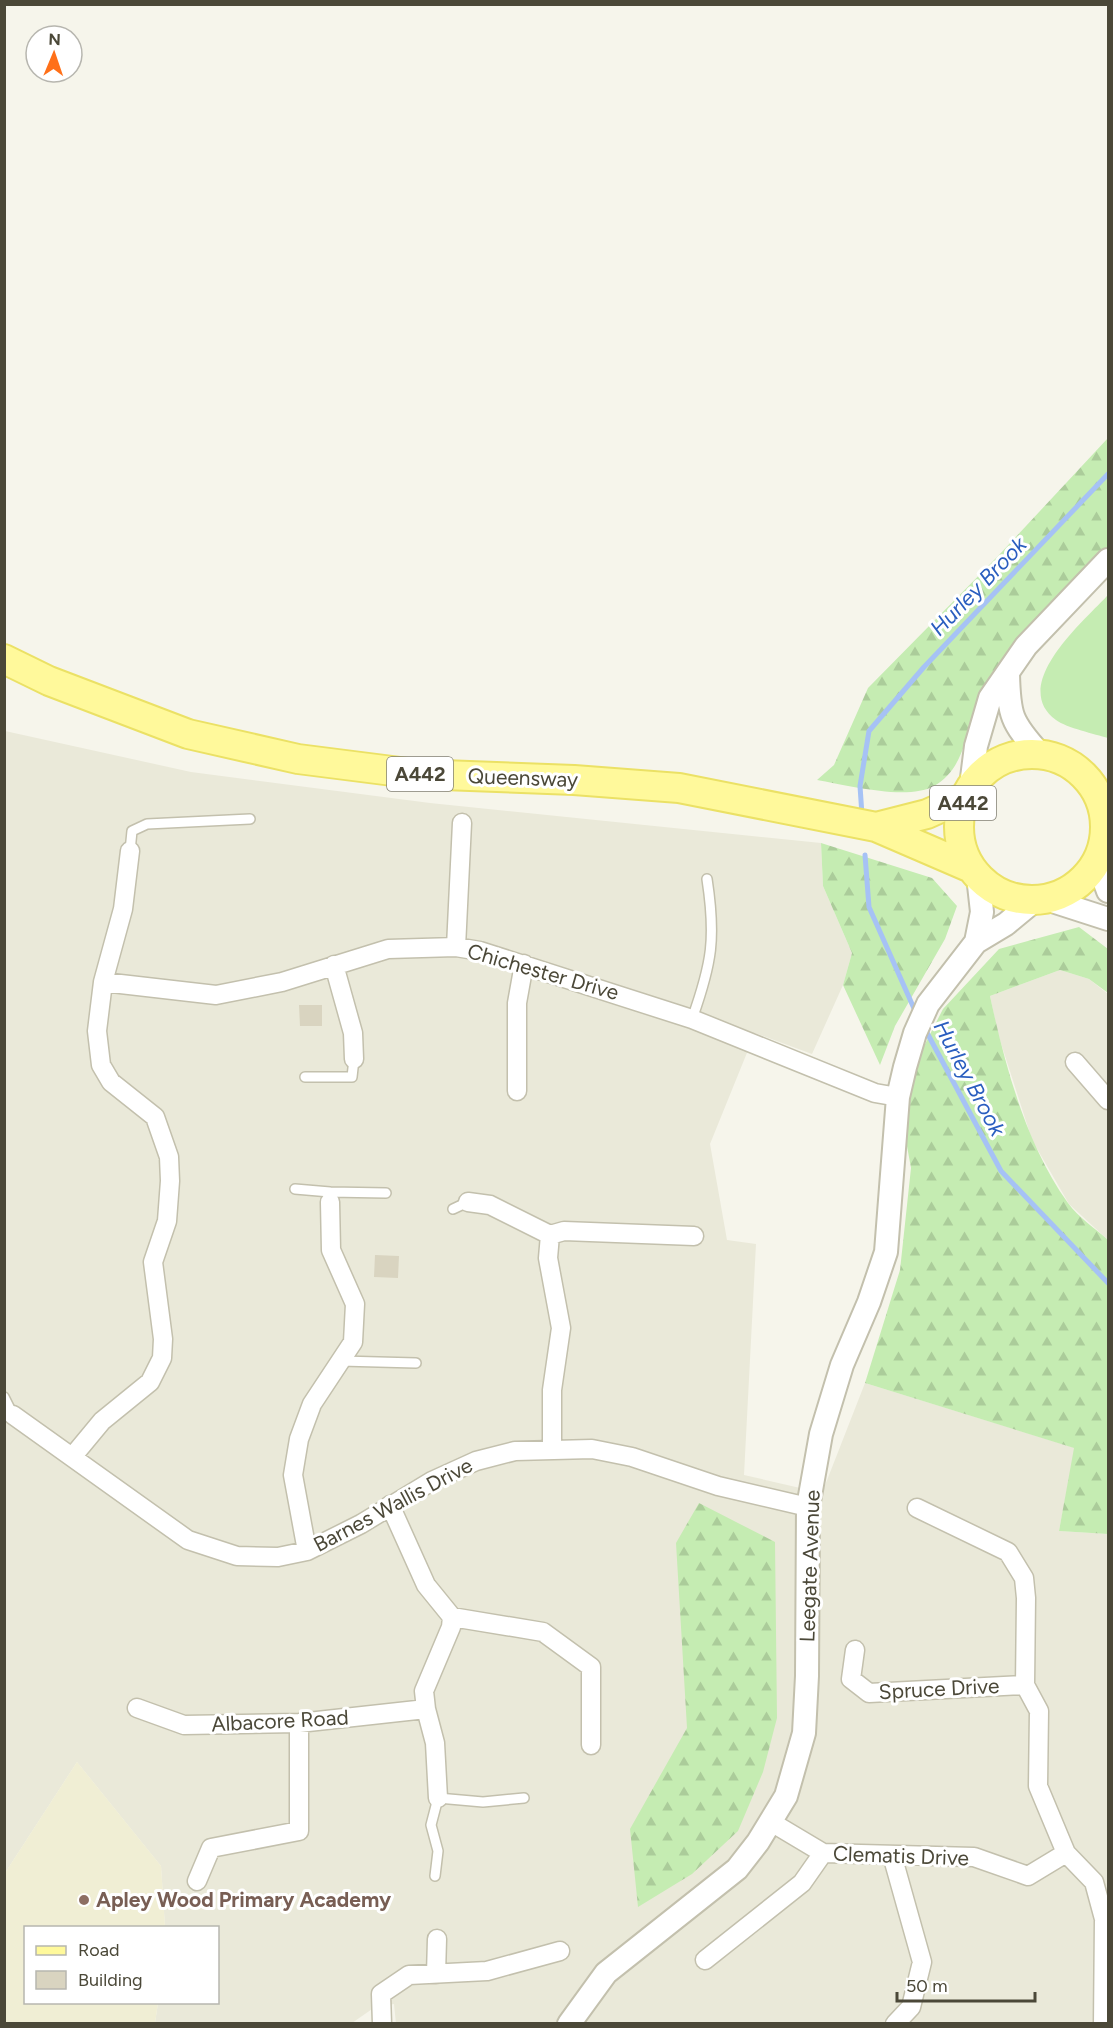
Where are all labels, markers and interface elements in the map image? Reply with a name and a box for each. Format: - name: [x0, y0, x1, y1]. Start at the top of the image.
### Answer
- north arrow: [24, 24, 84, 84]
- text: N: [48, 30, 61, 49]
- water label: Hurley Brook: [924, 530, 1033, 642]
- road number: A442: [387, 757, 453, 791]
- street label: Queensway: [467, 763, 579, 792]
- road number: A442: [930, 786, 996, 820]
- street label: Chichester Drive: [465, 938, 622, 1005]
- water label: Hurley Brook: [928, 1016, 1012, 1142]
- street label: Barnes Wallis Drive: [309, 1452, 477, 1557]
- street label: Leegate Avenue: [794, 1489, 825, 1643]
- street label: Spruce Drive: [878, 1673, 1000, 1704]
- street label: Albacore Road: [211, 1704, 349, 1737]
- street label: Clematis Drive: [833, 1841, 969, 1870]
- place label: Apley Wood Primary Academy: [96, 1887, 392, 1912]
- marker: Apley Wood Primary Academy: [77, 1893, 91, 1907]
- legend: [24, 1926, 219, 2004]
- text: Road: [78, 1939, 119, 1961]
- scale bar: [897, 1965, 1035, 2003]
- text: Building: [78, 1969, 143, 1991]
- text: 50 m: [906, 1975, 948, 1997]

